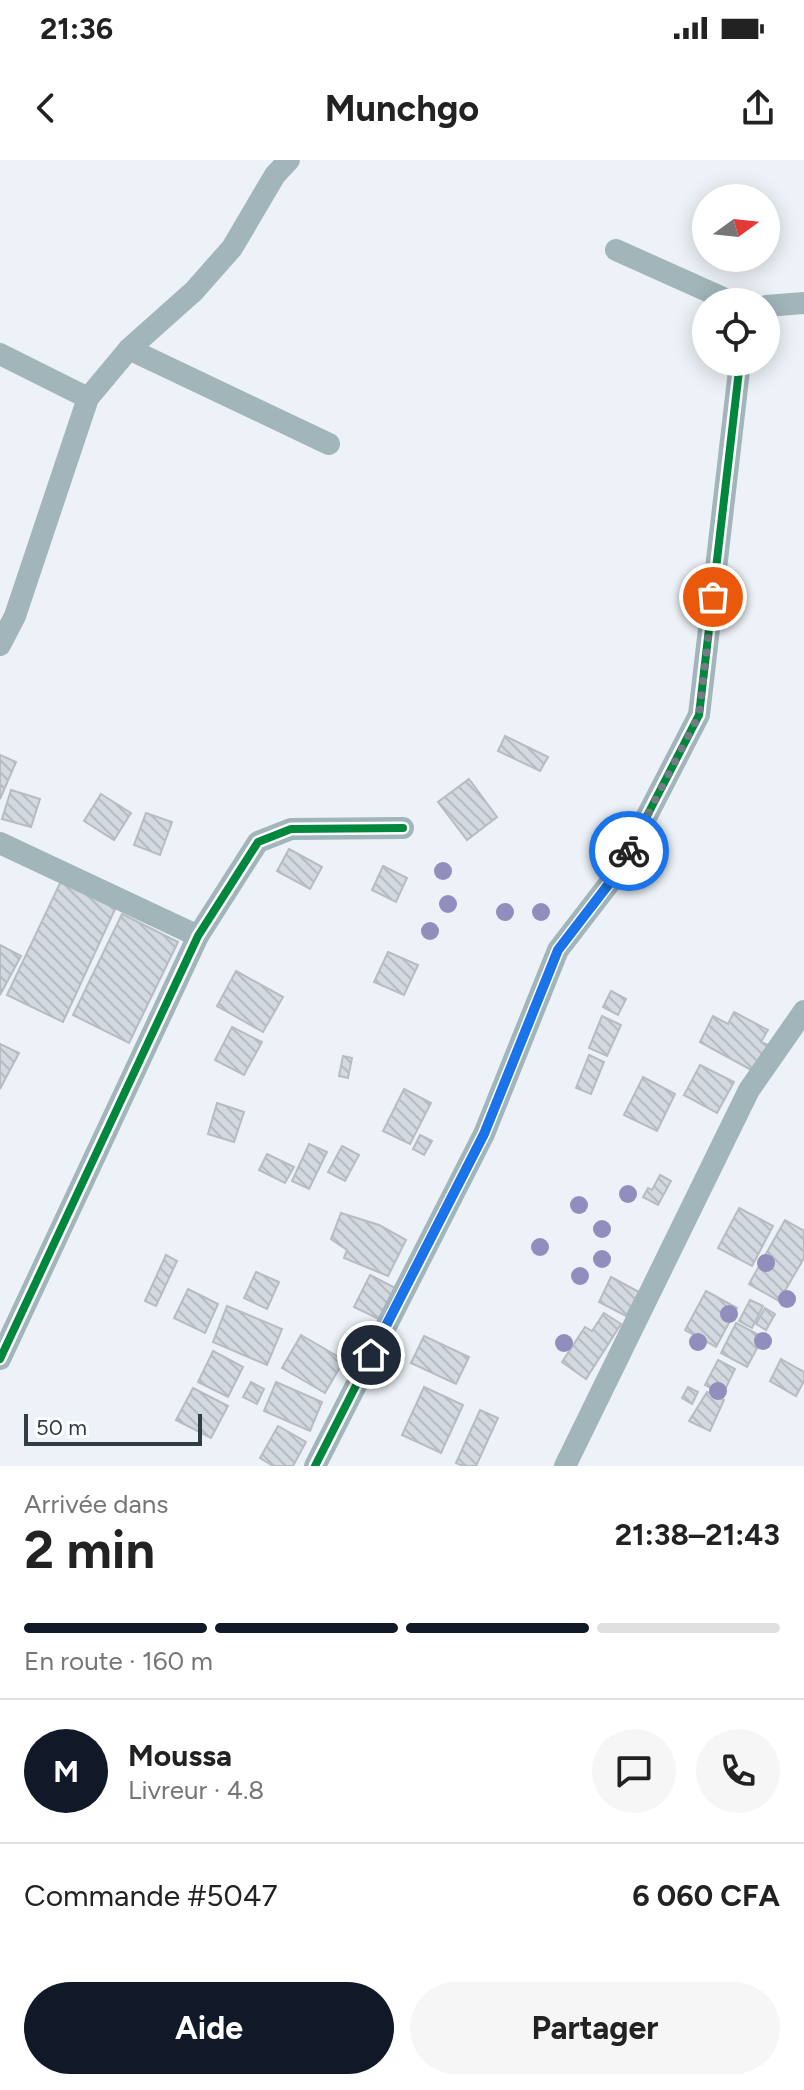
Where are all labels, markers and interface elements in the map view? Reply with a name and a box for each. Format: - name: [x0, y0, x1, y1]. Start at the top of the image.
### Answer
- text: 21:36: [40, 10, 113, 47]
- icon: back: [24, 86, 68, 130]
- icon: share: [736, 86, 780, 130]
- text: Munchgo: [325, 87, 479, 130]
- north arrow: [692, 184, 780, 272]
- map controls: [692, 184, 780, 376]
- button: locate: [692, 288, 780, 376]
- pin: [679, 563, 747, 631]
- icon: bag: [691, 575, 735, 619]
- courier: [589, 811, 669, 891]
- icon: bike: [607, 829, 651, 873]
- pin: [337, 1321, 405, 1389]
- icon: home: [349, 1333, 393, 1377]
- scale bar: [24, 1410, 202, 1446]
- text: 50 m: [36, 1414, 87, 1441]
- text: Arrivée dans: [24, 1488, 168, 1520]
- text: 21:38–21:43: [615, 1516, 780, 1553]
- text: 2 min: [24, 1519, 155, 1581]
- text: En route · 160 m: [24, 1645, 213, 1677]
- button: chat: [592, 1729, 676, 1813]
- button: phone: [696, 1729, 780, 1813]
- text: Moussa: [128, 1737, 232, 1774]
- text: M: [53, 1753, 79, 1790]
- text: Livreur · 4.8: [128, 1774, 264, 1806]
- text: Commande #5047: [24, 1877, 278, 1914]
- text: 6 060 CFA: [632, 1877, 780, 1914]
- button: Aide: [24, 1982, 394, 2074]
- button: Partager: [410, 1982, 780, 2074]

